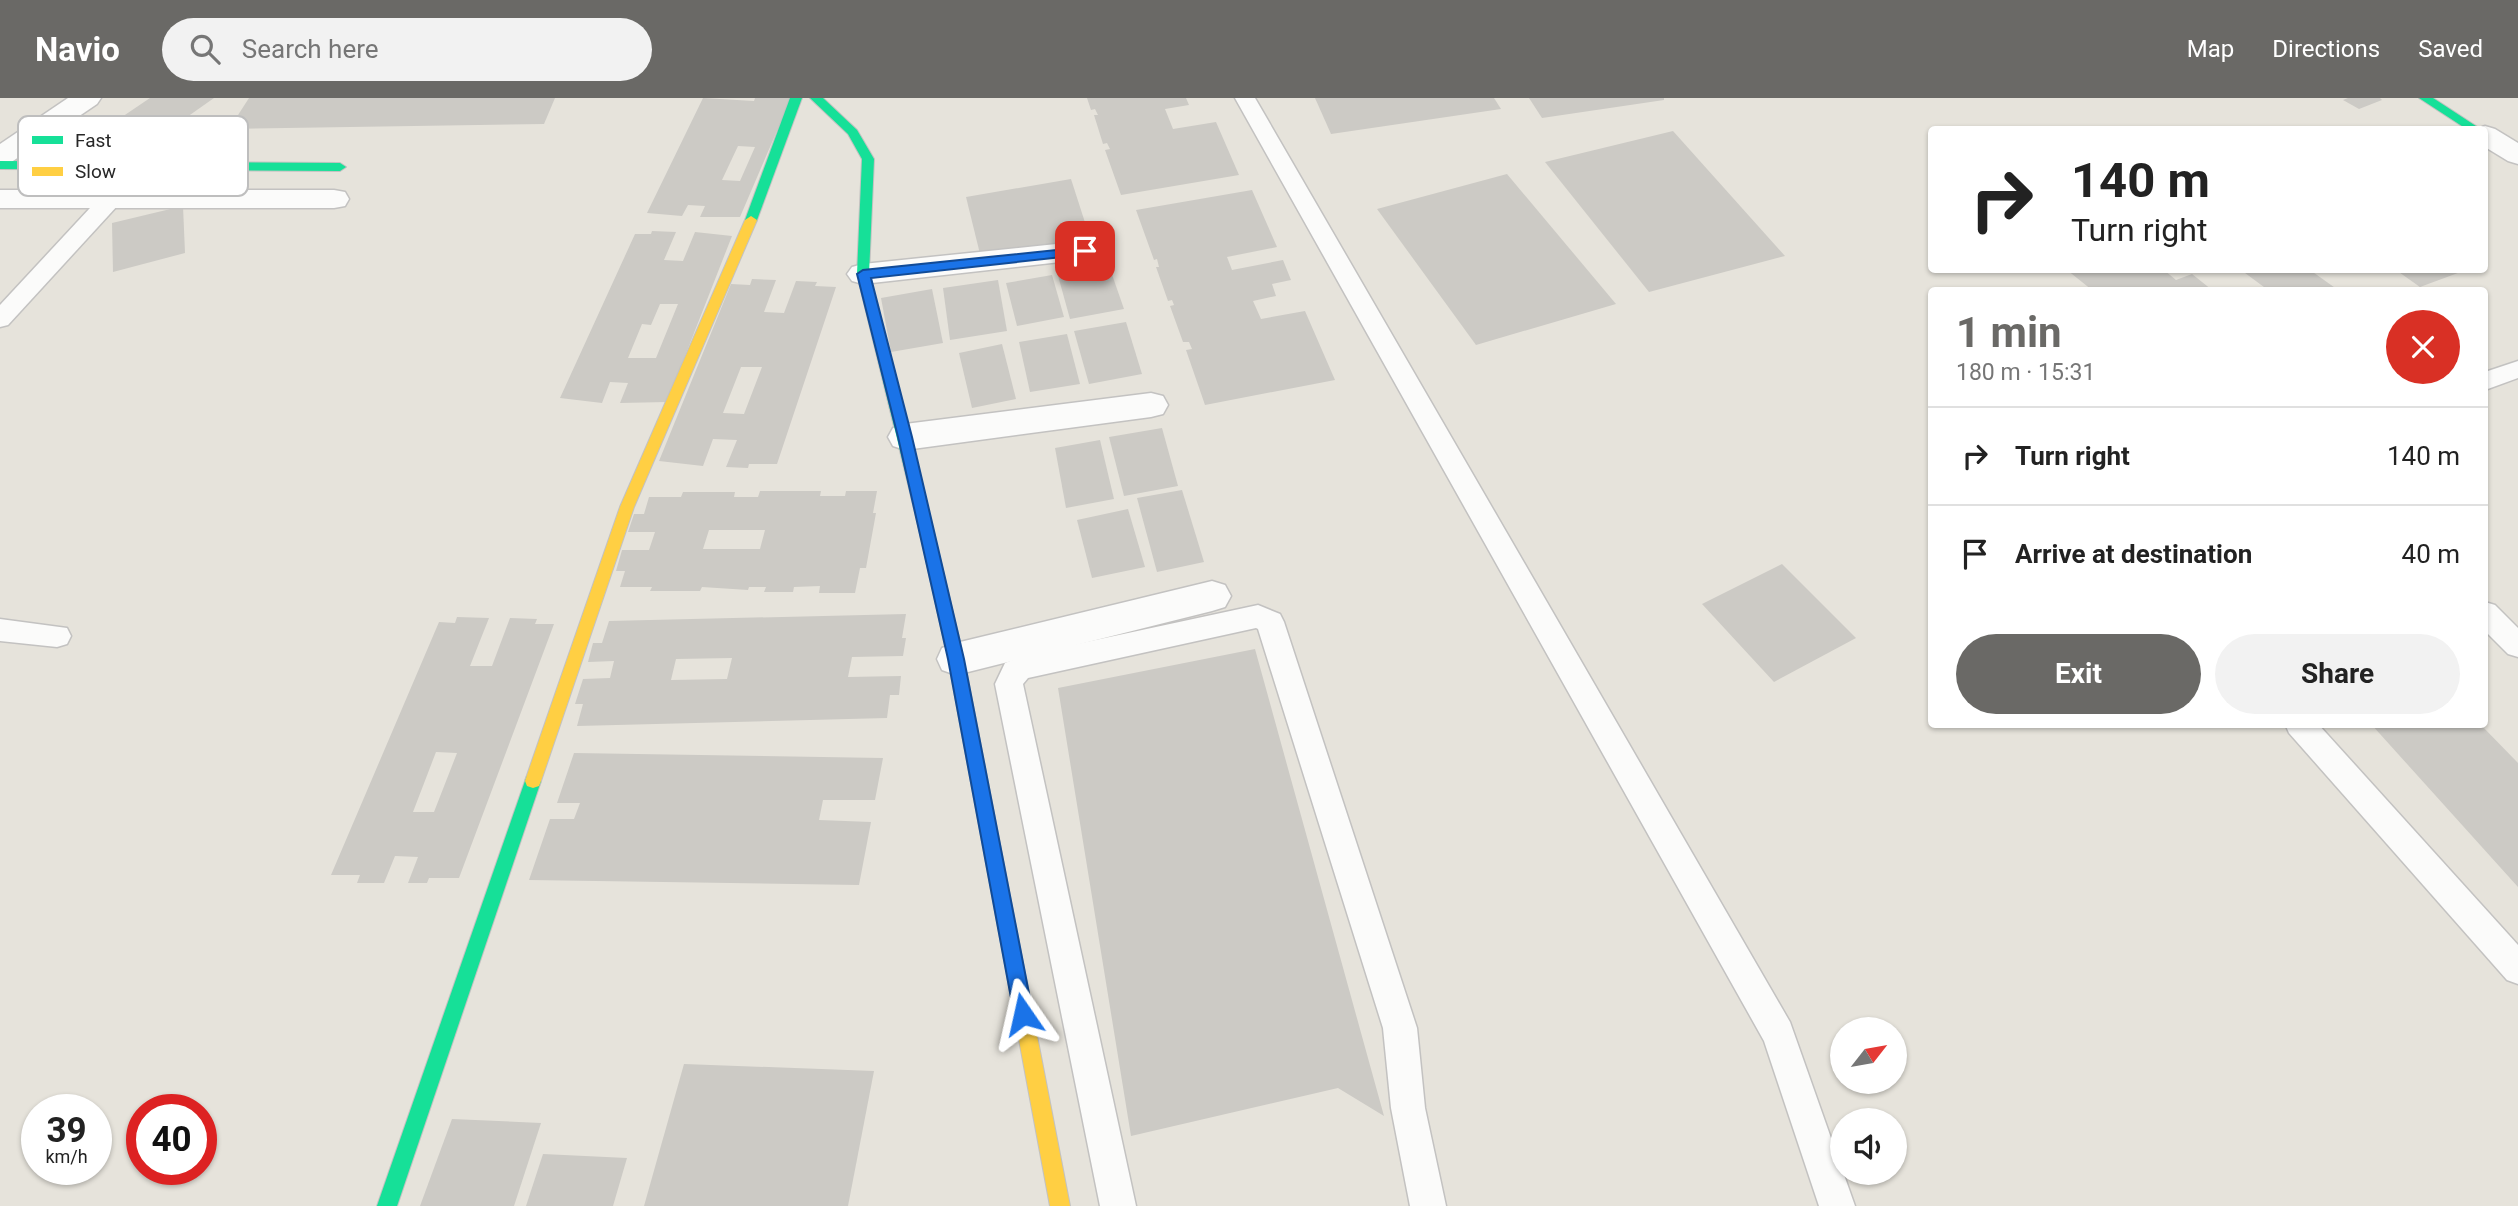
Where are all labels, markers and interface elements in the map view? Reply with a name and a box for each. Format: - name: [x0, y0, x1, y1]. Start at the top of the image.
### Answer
- search box: [162, 18, 652, 81]
- text: Navio: [35, 30, 120, 69]
- icon: search: [186, 30, 224, 68]
- text: Search here: [242, 34, 379, 64]
- text: Map: [2187, 35, 2234, 63]
- text: Directions: [2272, 35, 2380, 63]
- text: Saved: [2418, 35, 2483, 63]
- legend: [18, 116, 248, 196]
- text: Fast: [75, 129, 112, 152]
- text: 140 m: [2071, 152, 2210, 209]
- icon: right: [1956, 154, 2047, 245]
- text: Slow: [75, 160, 116, 183]
- text: Turn right: [2071, 211, 2207, 249]
- pin: [1055, 221, 1115, 281]
- icon: arrive: [1066, 232, 1104, 270]
- text: 1 min: [1956, 308, 2062, 357]
- button: close: [2386, 310, 2460, 384]
- text: 180 m · 15:31: [1956, 359, 2095, 386]
- icon: right: [1956, 437, 1994, 475]
- text: Turn right: [2015, 441, 2130, 471]
- text: 140 m: [2387, 441, 2460, 471]
- icon: arrive: [1956, 535, 1994, 573]
- text: Arrive at destination: [2015, 539, 2252, 569]
- text: 40 m: [2402, 539, 2460, 569]
- button: Exit: [1956, 634, 2201, 714]
- button: Share: [2215, 634, 2460, 714]
- position arrow: [986, 977, 1060, 1051]
- north arrow: [1830, 1017, 1908, 1094]
- map controls: [1830, 1017, 1907, 1185]
- speed limit sign: 40: [126, 1094, 217, 1185]
- button: sound: [1830, 1108, 1907, 1185]
- text: 39: [46, 1110, 87, 1151]
- text: km/h: [45, 1146, 88, 1167]

